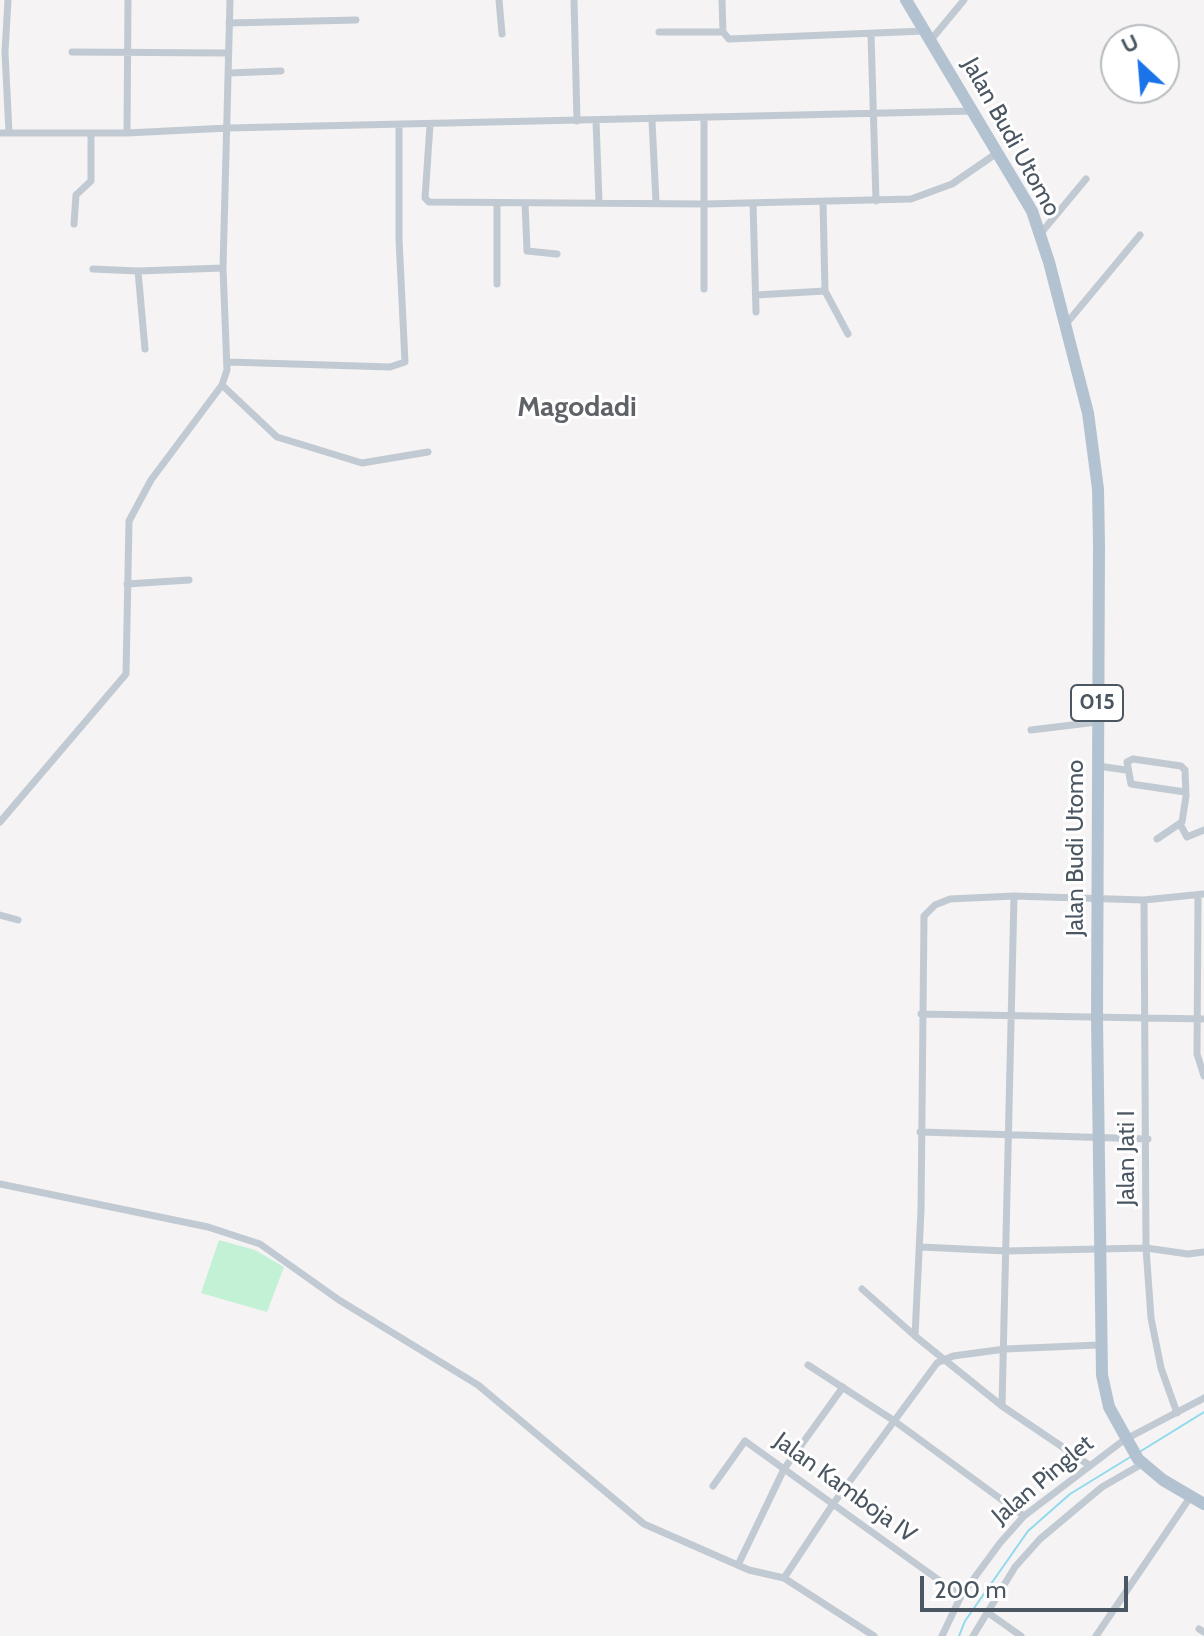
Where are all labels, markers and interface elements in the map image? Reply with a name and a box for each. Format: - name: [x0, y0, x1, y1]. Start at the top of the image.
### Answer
- north arrow: [1100, 24, 1180, 104]
- text: U: [1117, 28, 1143, 59]
- street label: Jalan Budi Utomo: [956, 53, 1066, 221]
- district label: Magodadi: [517, 391, 637, 425]
- road number: 015: [1071, 685, 1123, 721]
- street label: Jalan Budi Utomo: [1062, 760, 1090, 936]
- street label: Jalan Jati I: [1113, 1110, 1141, 1206]
- street label: Jalan Kamboja IV: [768, 1427, 922, 1549]
- street label: Jalan Pinglet: [986, 1429, 1100, 1531]
- scale bar: [924, 1560, 1132, 1610]
- text: 200 m: [934, 1575, 1007, 1604]

